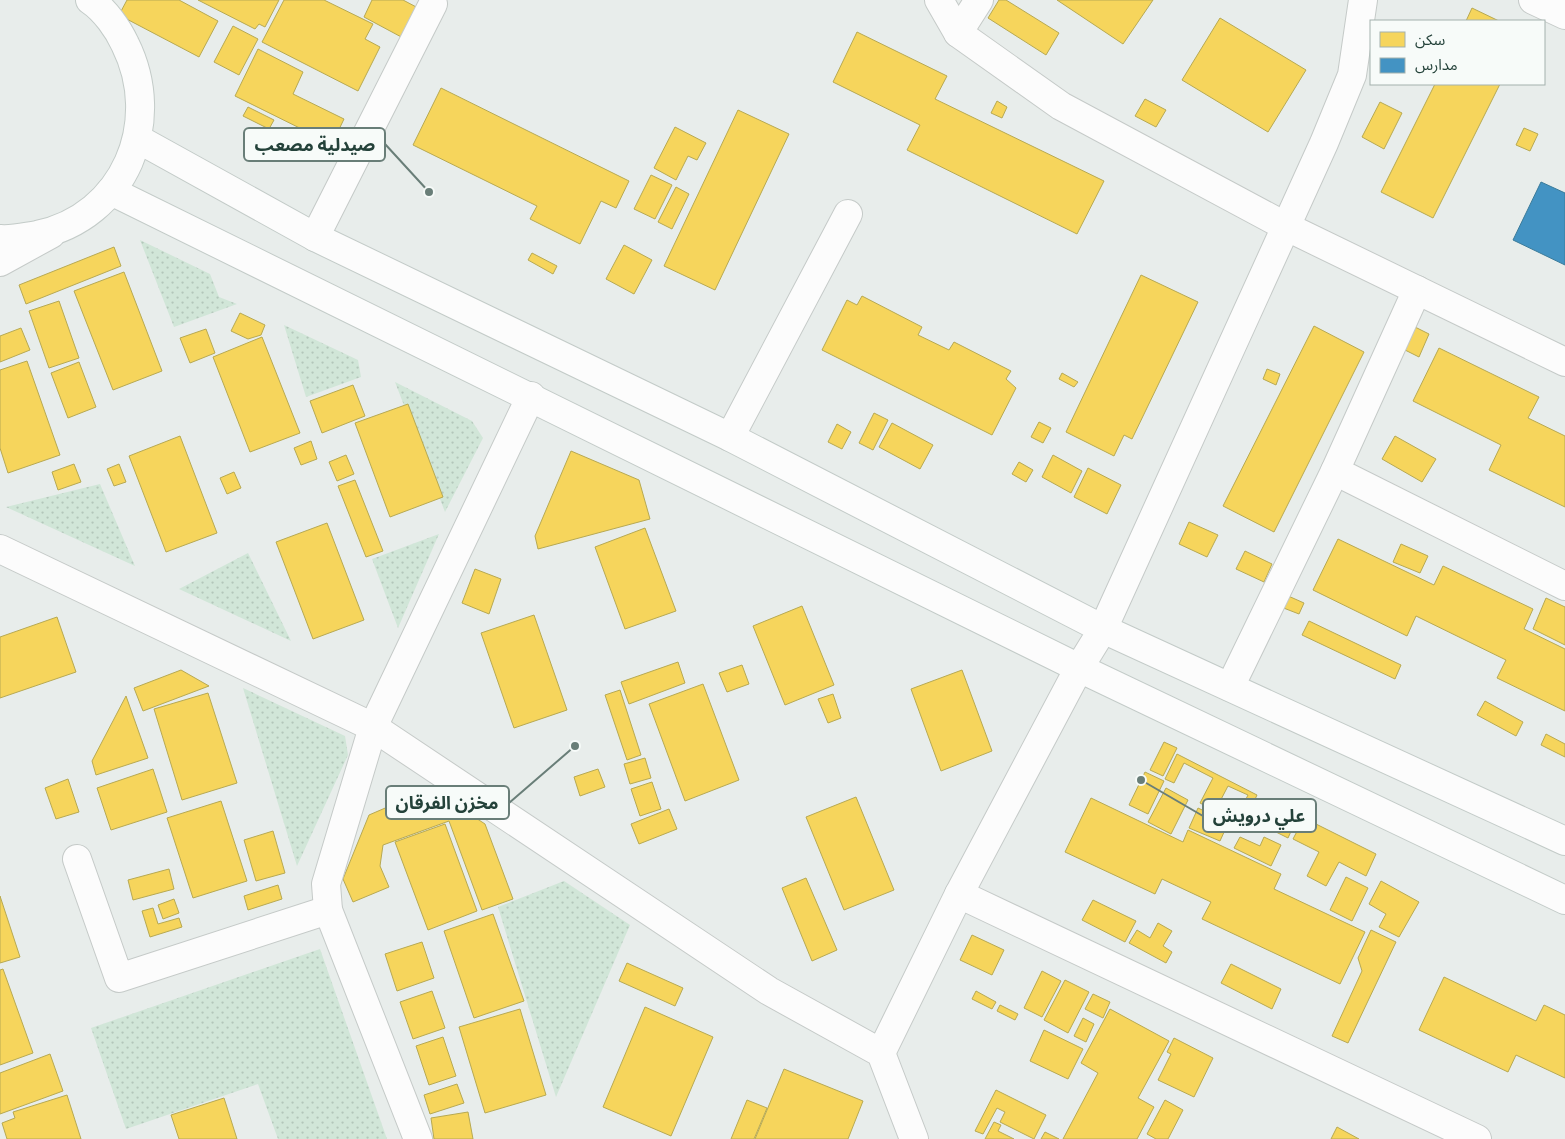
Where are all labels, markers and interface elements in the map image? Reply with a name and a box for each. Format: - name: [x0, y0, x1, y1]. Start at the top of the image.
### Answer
- legend: [1370, 20, 1545, 85]
- text: سكن: [1415, 30, 1446, 49]
- text: مدارس: [1415, 55, 1458, 74]
- callout: صيدلية مصعب: [244, 128, 385, 161]
- text: صيدلية مصعب: [255, 133, 375, 155]
- callout: مخزن الفرقان: [386, 786, 509, 819]
- text: مخزن الفرقان: [395, 791, 499, 814]
- callout: علي درويش: [1203, 799, 1316, 832]
- text: علي درويش: [1213, 804, 1305, 830]

